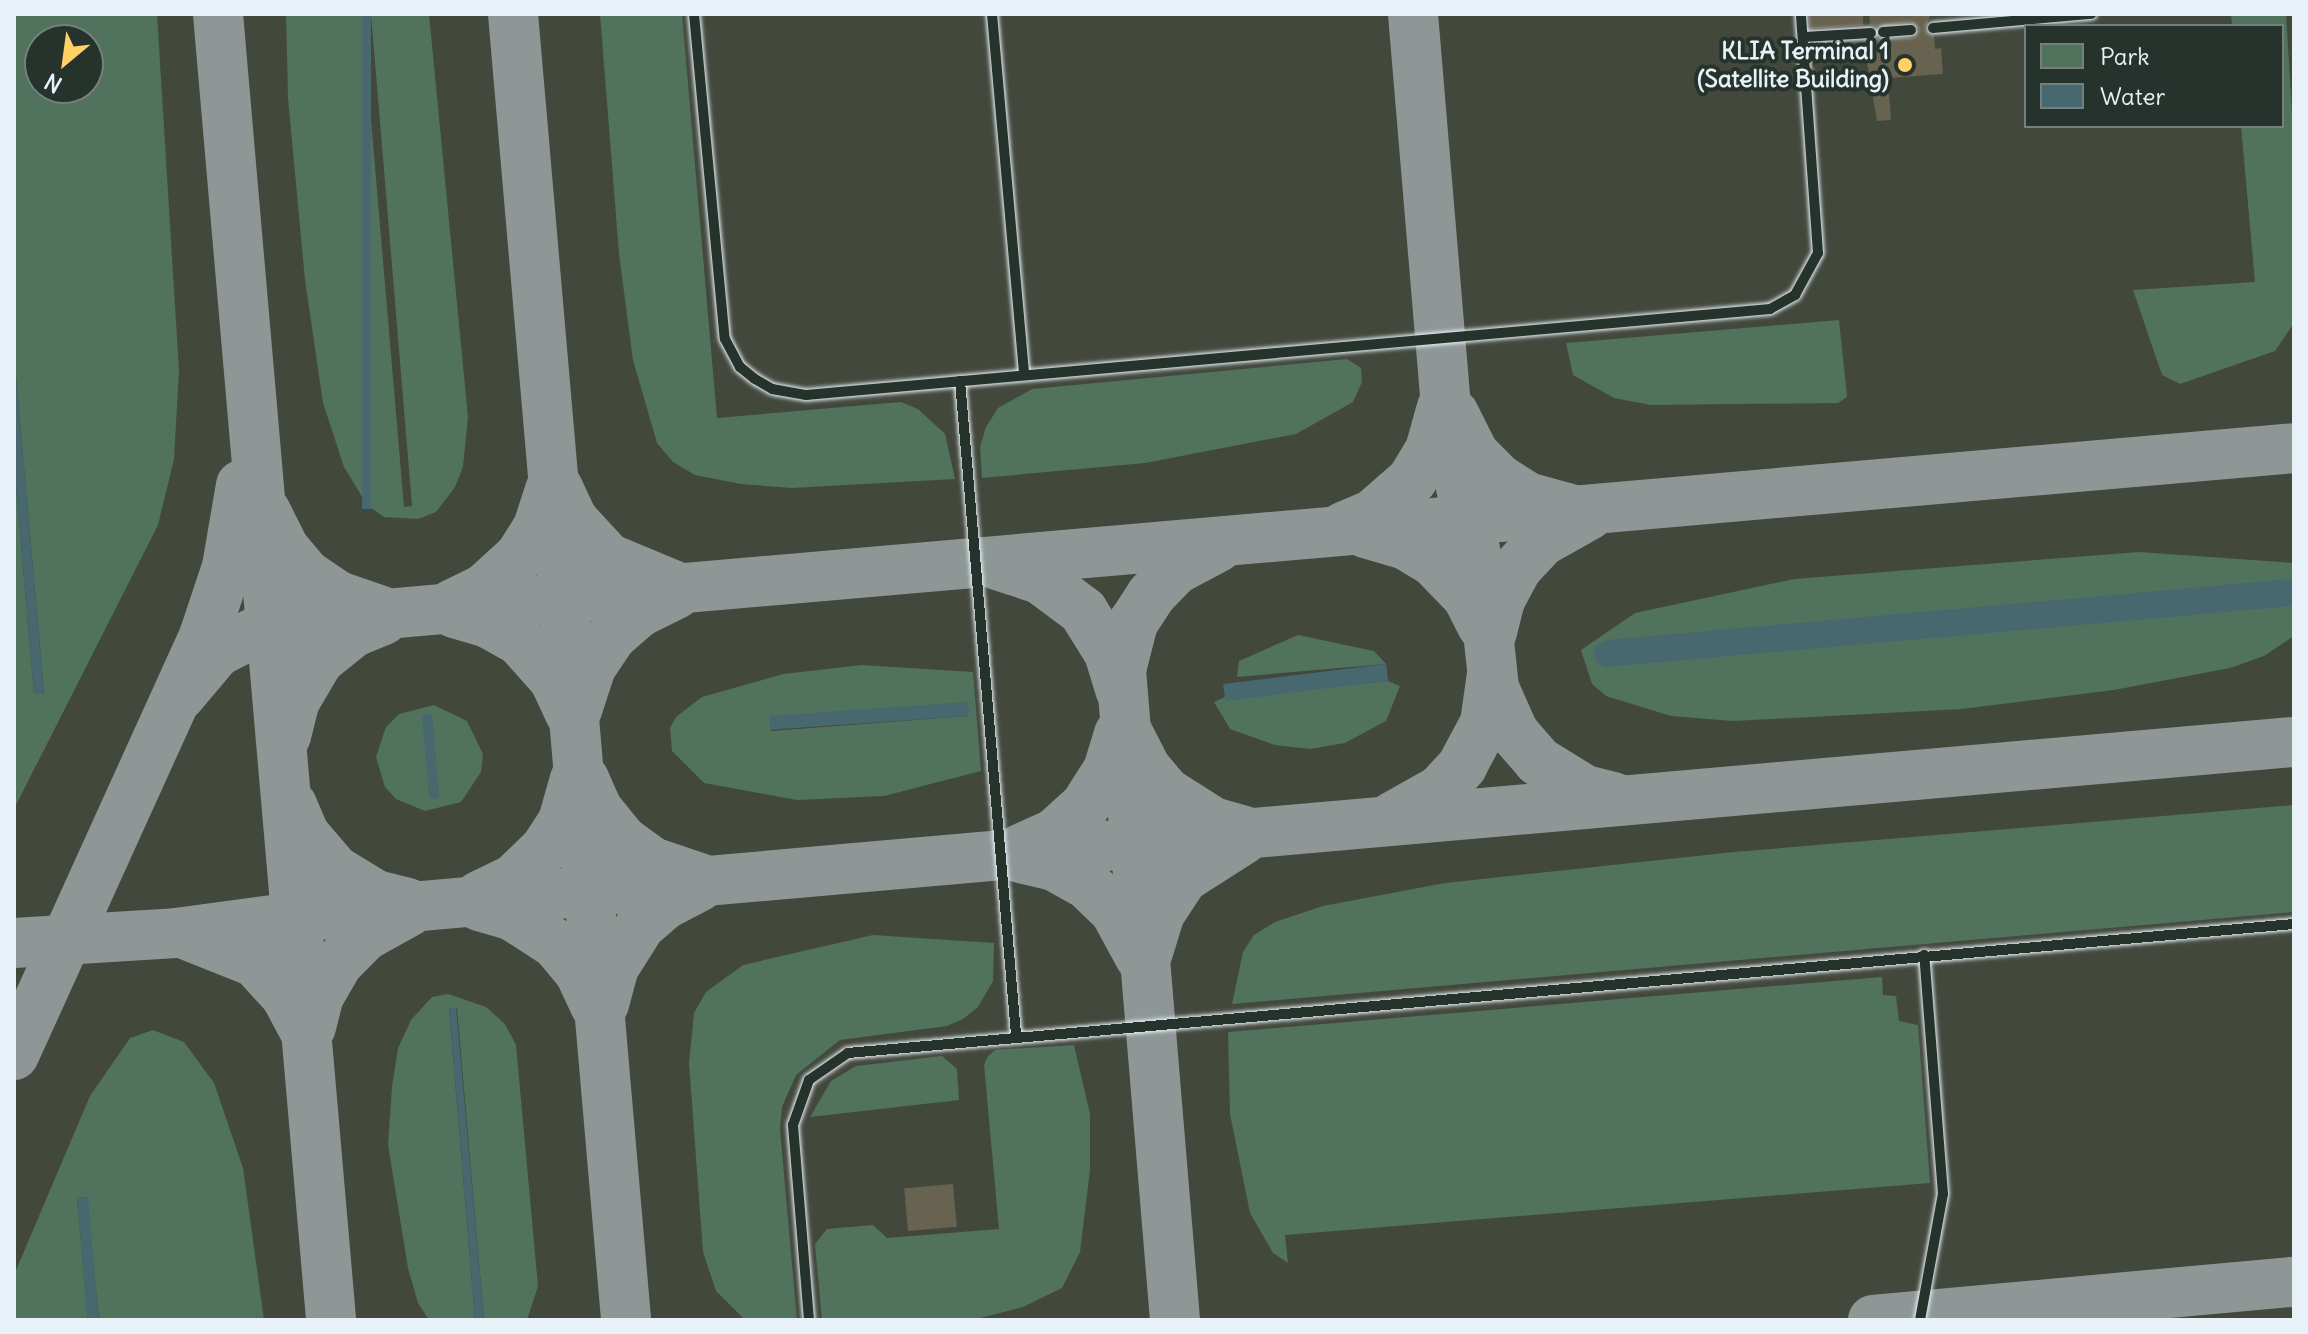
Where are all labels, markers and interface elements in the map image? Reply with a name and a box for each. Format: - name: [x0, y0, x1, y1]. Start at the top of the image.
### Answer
- north arrow: [24, 24, 104, 104]
- legend: [2024, 24, 2284, 128]
- place label: KLIA Terminal 1 (Satellite Building): [1697, 37, 1889, 93]
- text: Park: [2100, 41, 2150, 71]
- marker: KLIA Terminal 1 (Satellite Building): [1896, 56, 1914, 74]
- text: N: [40, 67, 67, 99]
- text: Water: [2100, 81, 2165, 111]

